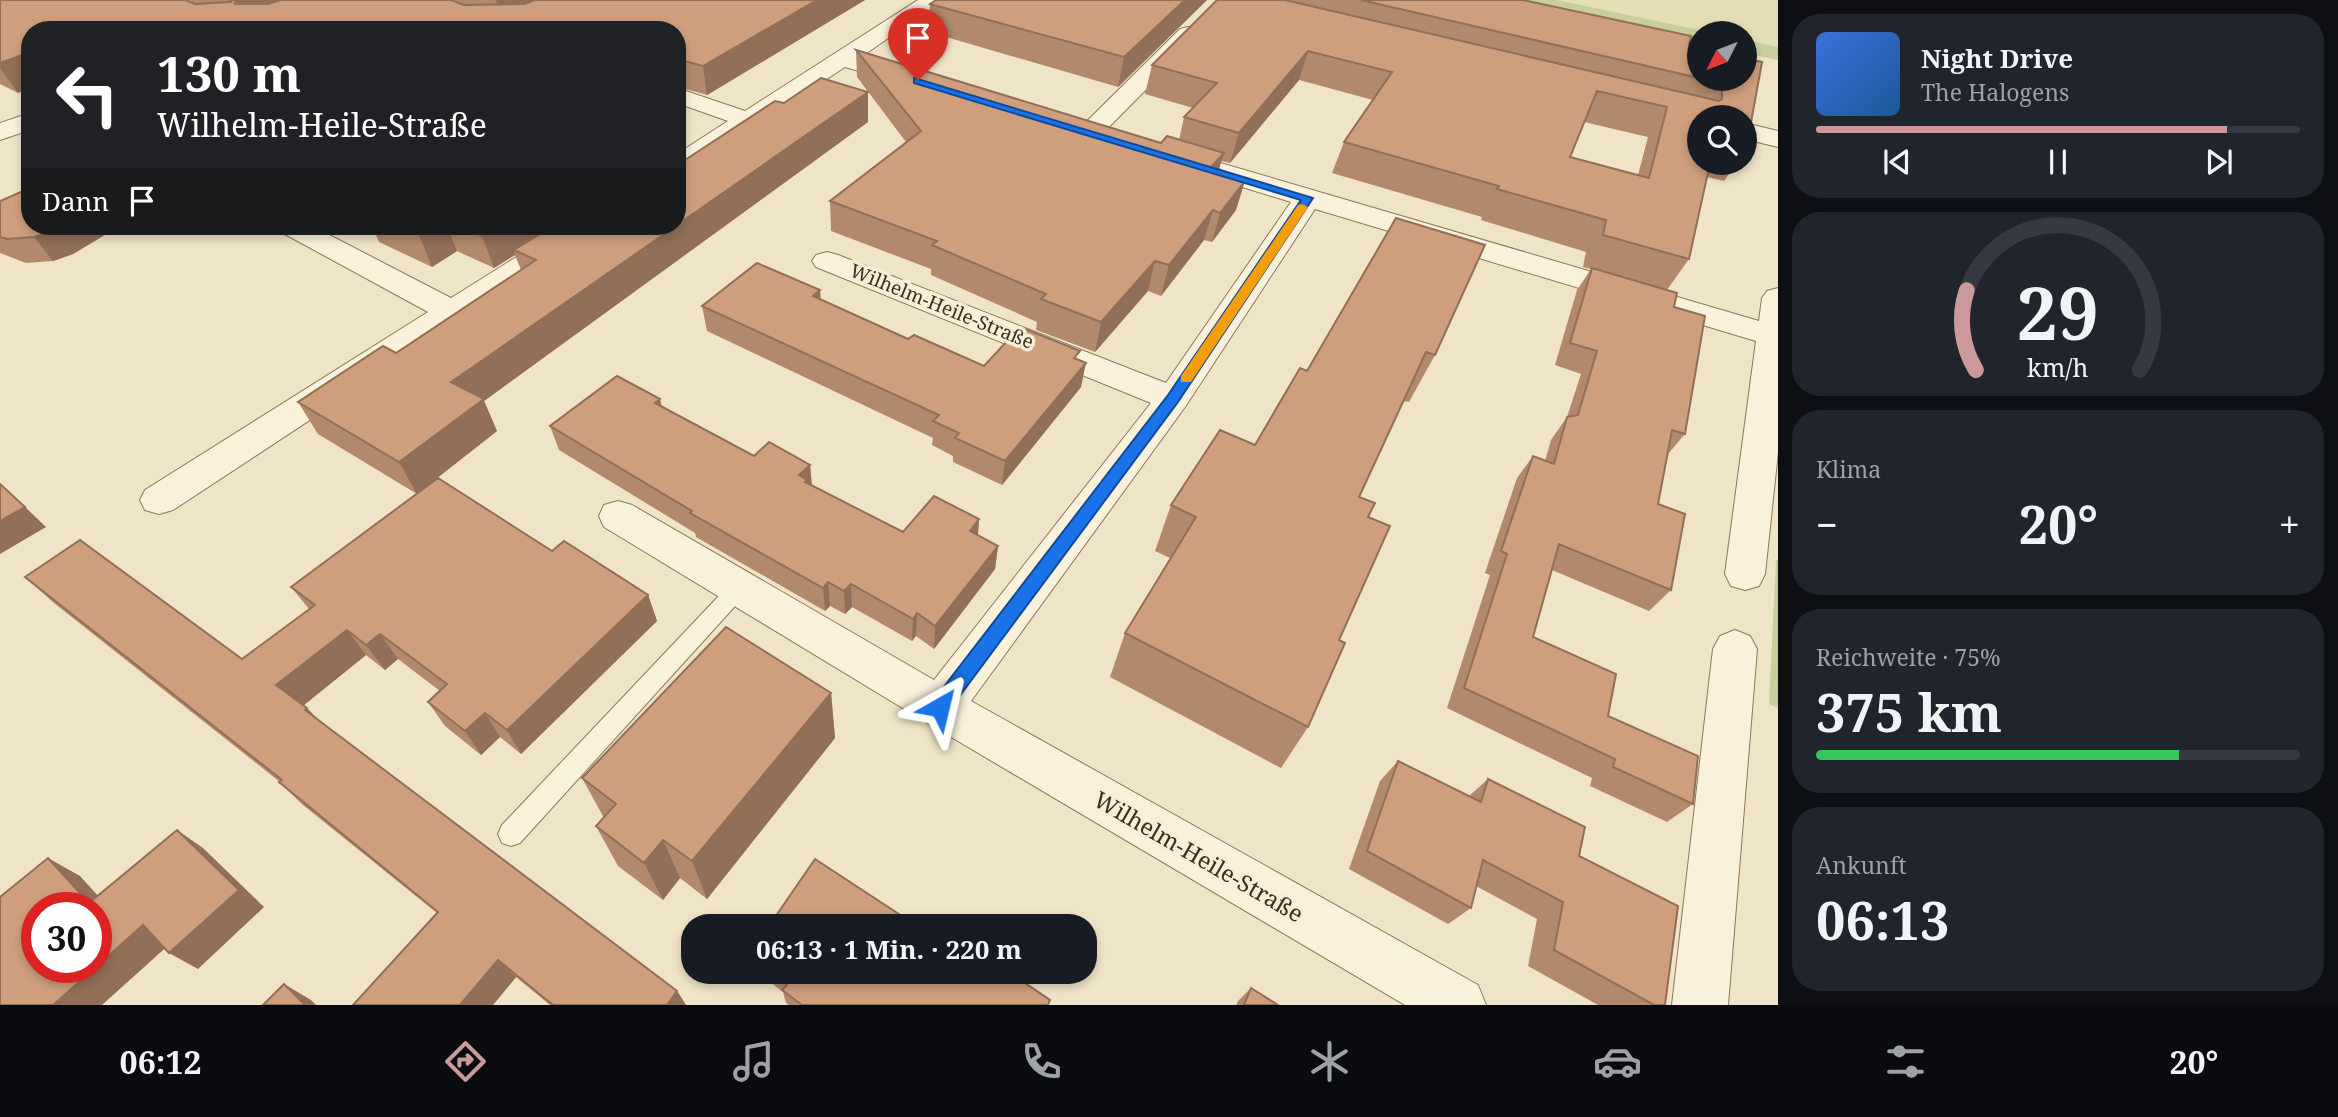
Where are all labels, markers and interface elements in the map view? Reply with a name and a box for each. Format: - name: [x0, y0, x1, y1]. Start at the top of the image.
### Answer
- pin: [888, 8, 948, 80]
- icon: arrive: [899, 19, 937, 57]
- north arrow: [1687, 21, 1757, 91]
- map controls: [1687, 21, 1757, 175]
- text: 130 m: [157, 40, 301, 106]
- text: Night Drive: [1921, 40, 2073, 76]
- icon: left: [42, 49, 133, 140]
- text: The Halogens: [1921, 76, 2069, 108]
- text: Wilhelm-Heile-Straße: [157, 103, 487, 146]
- button: search: [1687, 105, 1757, 175]
- icon: previous: [1878, 143, 1916, 181]
- icon: pause: [2039, 143, 2077, 181]
- icon: next: [2200, 143, 2238, 181]
- icon: arrive: [123, 182, 161, 220]
- text: Dann: [42, 183, 109, 219]
- street label: Wilhelm-Heile-Straße: [846, 257, 1038, 355]
- text: 29: [2017, 263, 2099, 362]
- text: km/h: [2027, 350, 2089, 384]
- text: Klima: [1816, 453, 1881, 485]
- text: 20°: [2019, 488, 2098, 559]
- text: −: [1816, 498, 1838, 550]
- text: +: [2279, 498, 2300, 550]
- text: Reichweite · 75%: [1816, 641, 2001, 673]
- position arrow: [903, 670, 977, 744]
- text: 375 km: [1816, 676, 2002, 747]
- street label: Wilhelm-Heile-Straße: [1088, 783, 1310, 929]
- text: Ankunft: [1816, 849, 1907, 881]
- text: 06:13: [1816, 884, 1949, 955]
- speed limit sign: 30: [21, 892, 112, 983]
- text: 06:13 · 1 Min. · 220 m: [756, 931, 1022, 967]
- icon: directions: [441, 1037, 490, 1086]
- icon: music: [729, 1037, 778, 1086]
- icon: phone: [1017, 1037, 1066, 1086]
- icon: climate: [1305, 1037, 1354, 1086]
- icon: car: [1593, 1037, 1642, 1086]
- icon: filters: [1881, 1037, 1930, 1086]
- text: 06:12: [120, 1040, 202, 1083]
- text: 20°: [2169, 1040, 2218, 1083]

